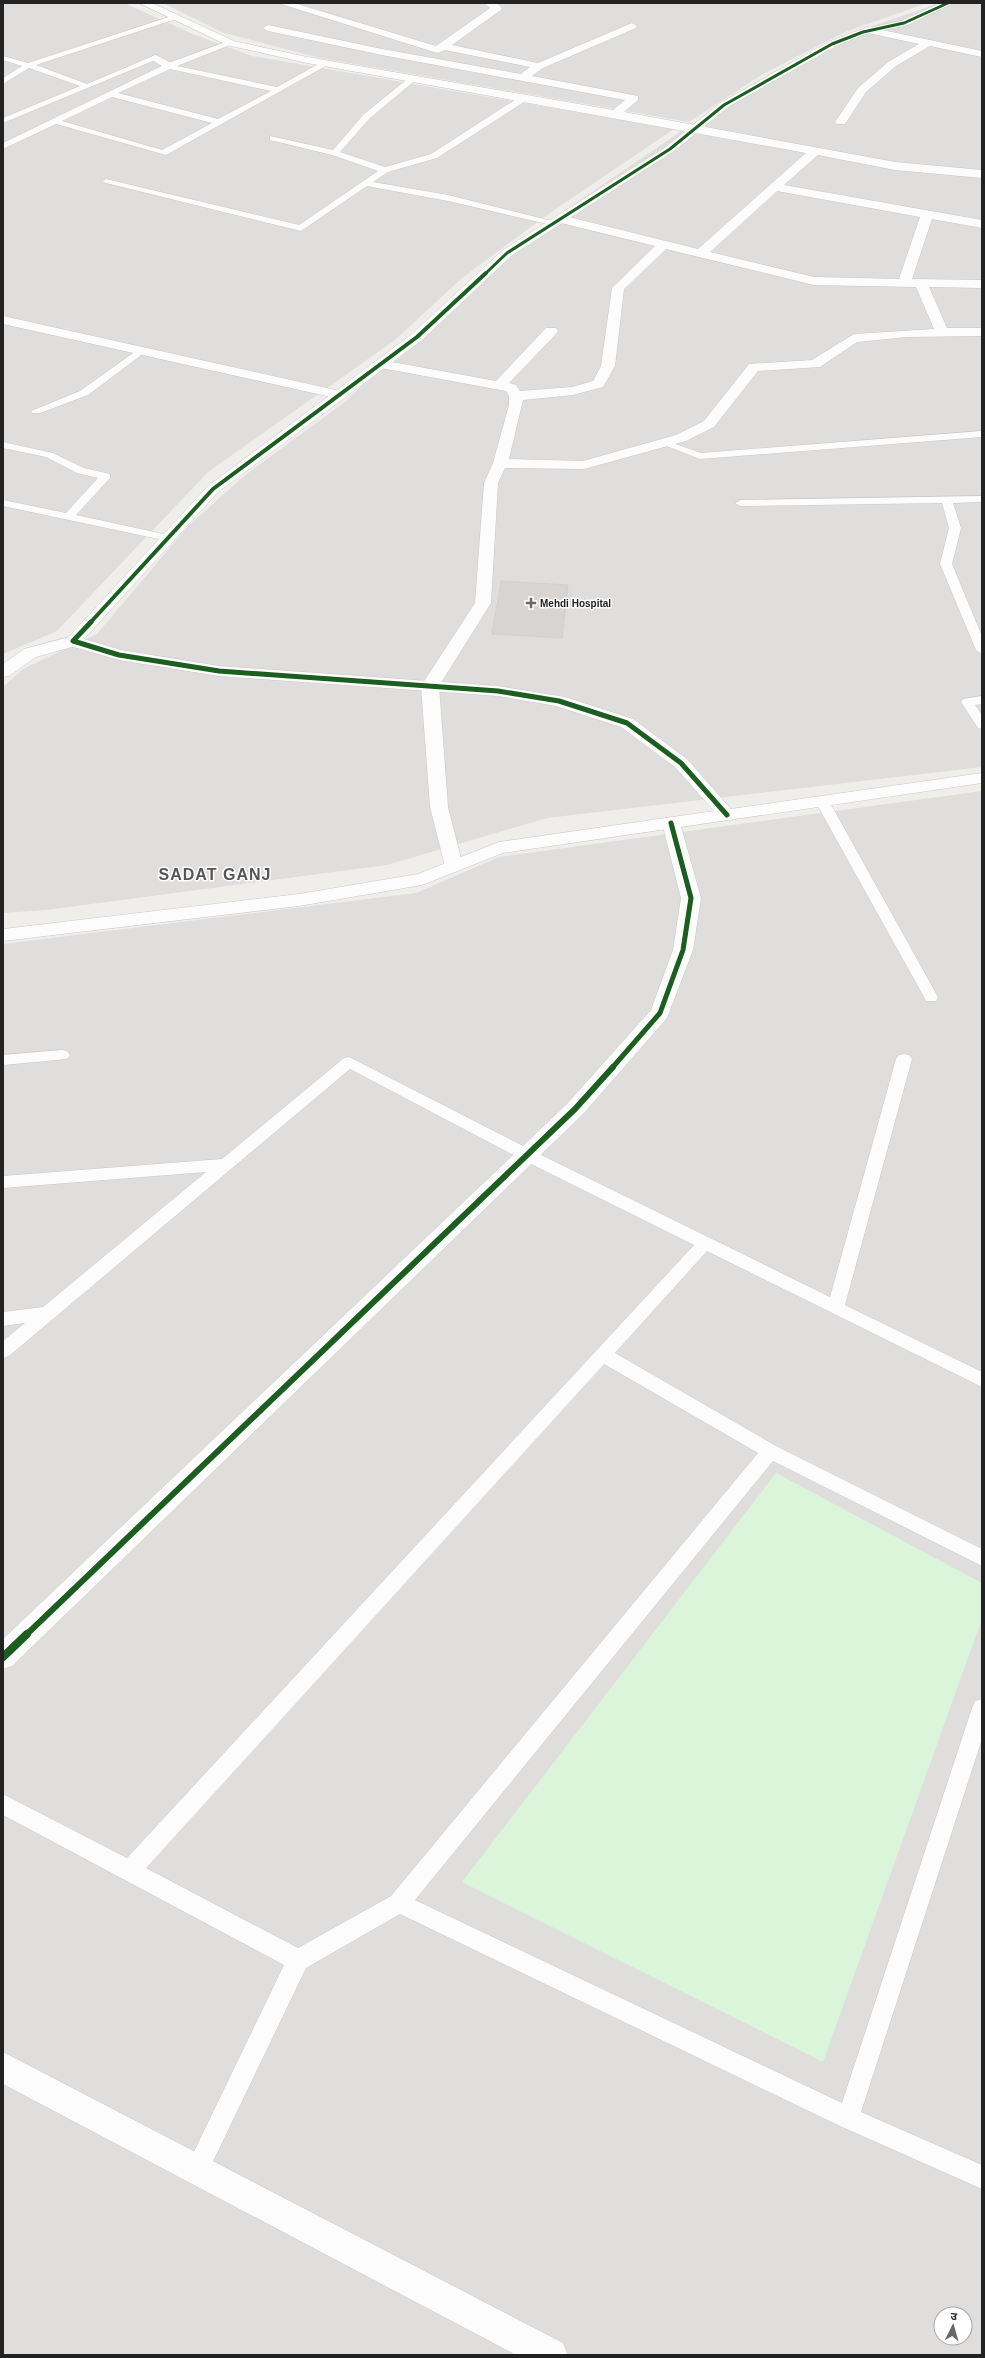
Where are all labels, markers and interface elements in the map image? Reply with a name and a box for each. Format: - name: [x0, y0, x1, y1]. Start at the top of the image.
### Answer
- marker: Mehdi Hospital: [525, 597, 537, 609]
- place label: Mehdi Hospital: [540, 598, 611, 609]
- district label: SADAT GANJ: [159, 866, 271, 883]
- north arrow: [933, 2306, 973, 2346]
- text: उ: [950, 2310, 958, 2322]

